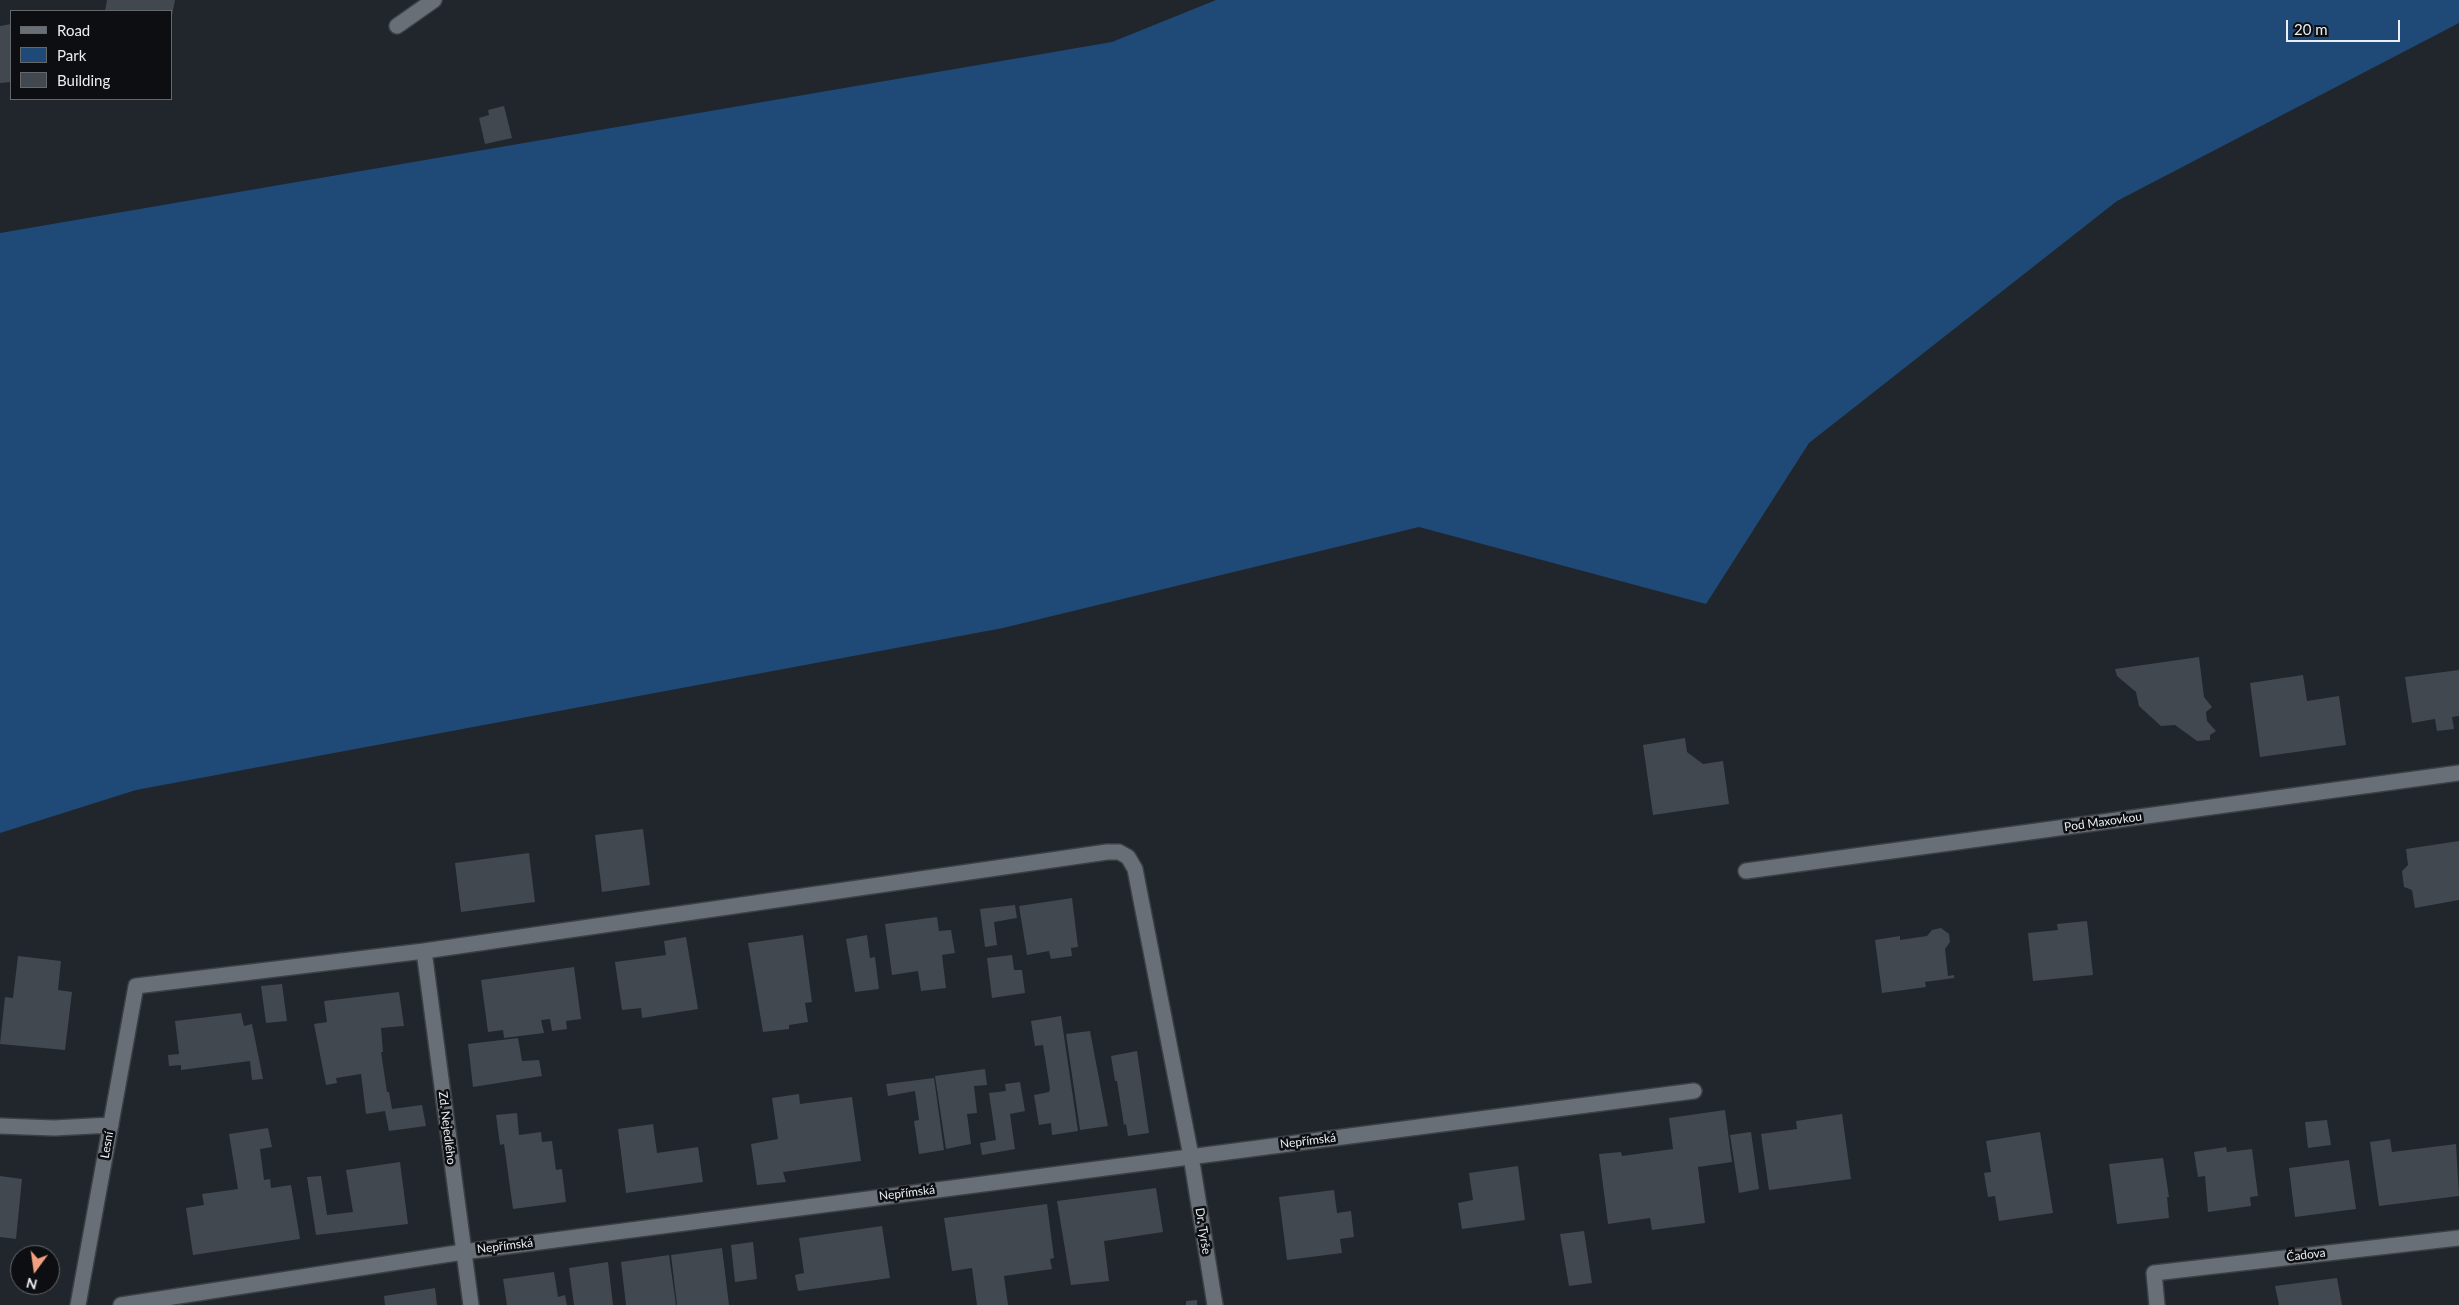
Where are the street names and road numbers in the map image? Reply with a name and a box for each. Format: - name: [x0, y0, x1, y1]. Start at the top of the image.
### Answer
- street label: Pod Maxovkou: [2063, 809, 2143, 835]
- street label: Zd. Nejedlého: [435, 1091, 459, 1165]
- street label: Nepřímská: [1279, 1130, 1337, 1152]
- street label: Lesní: [98, 1131, 116, 1159]
- street label: Nepřímská: [878, 1182, 936, 1204]
- street label: Dr. Tyrše: [1192, 1207, 1214, 1255]
- street label: Nepřímská: [476, 1235, 534, 1257]
- street label: Čadova: [2286, 1245, 2326, 1265]

